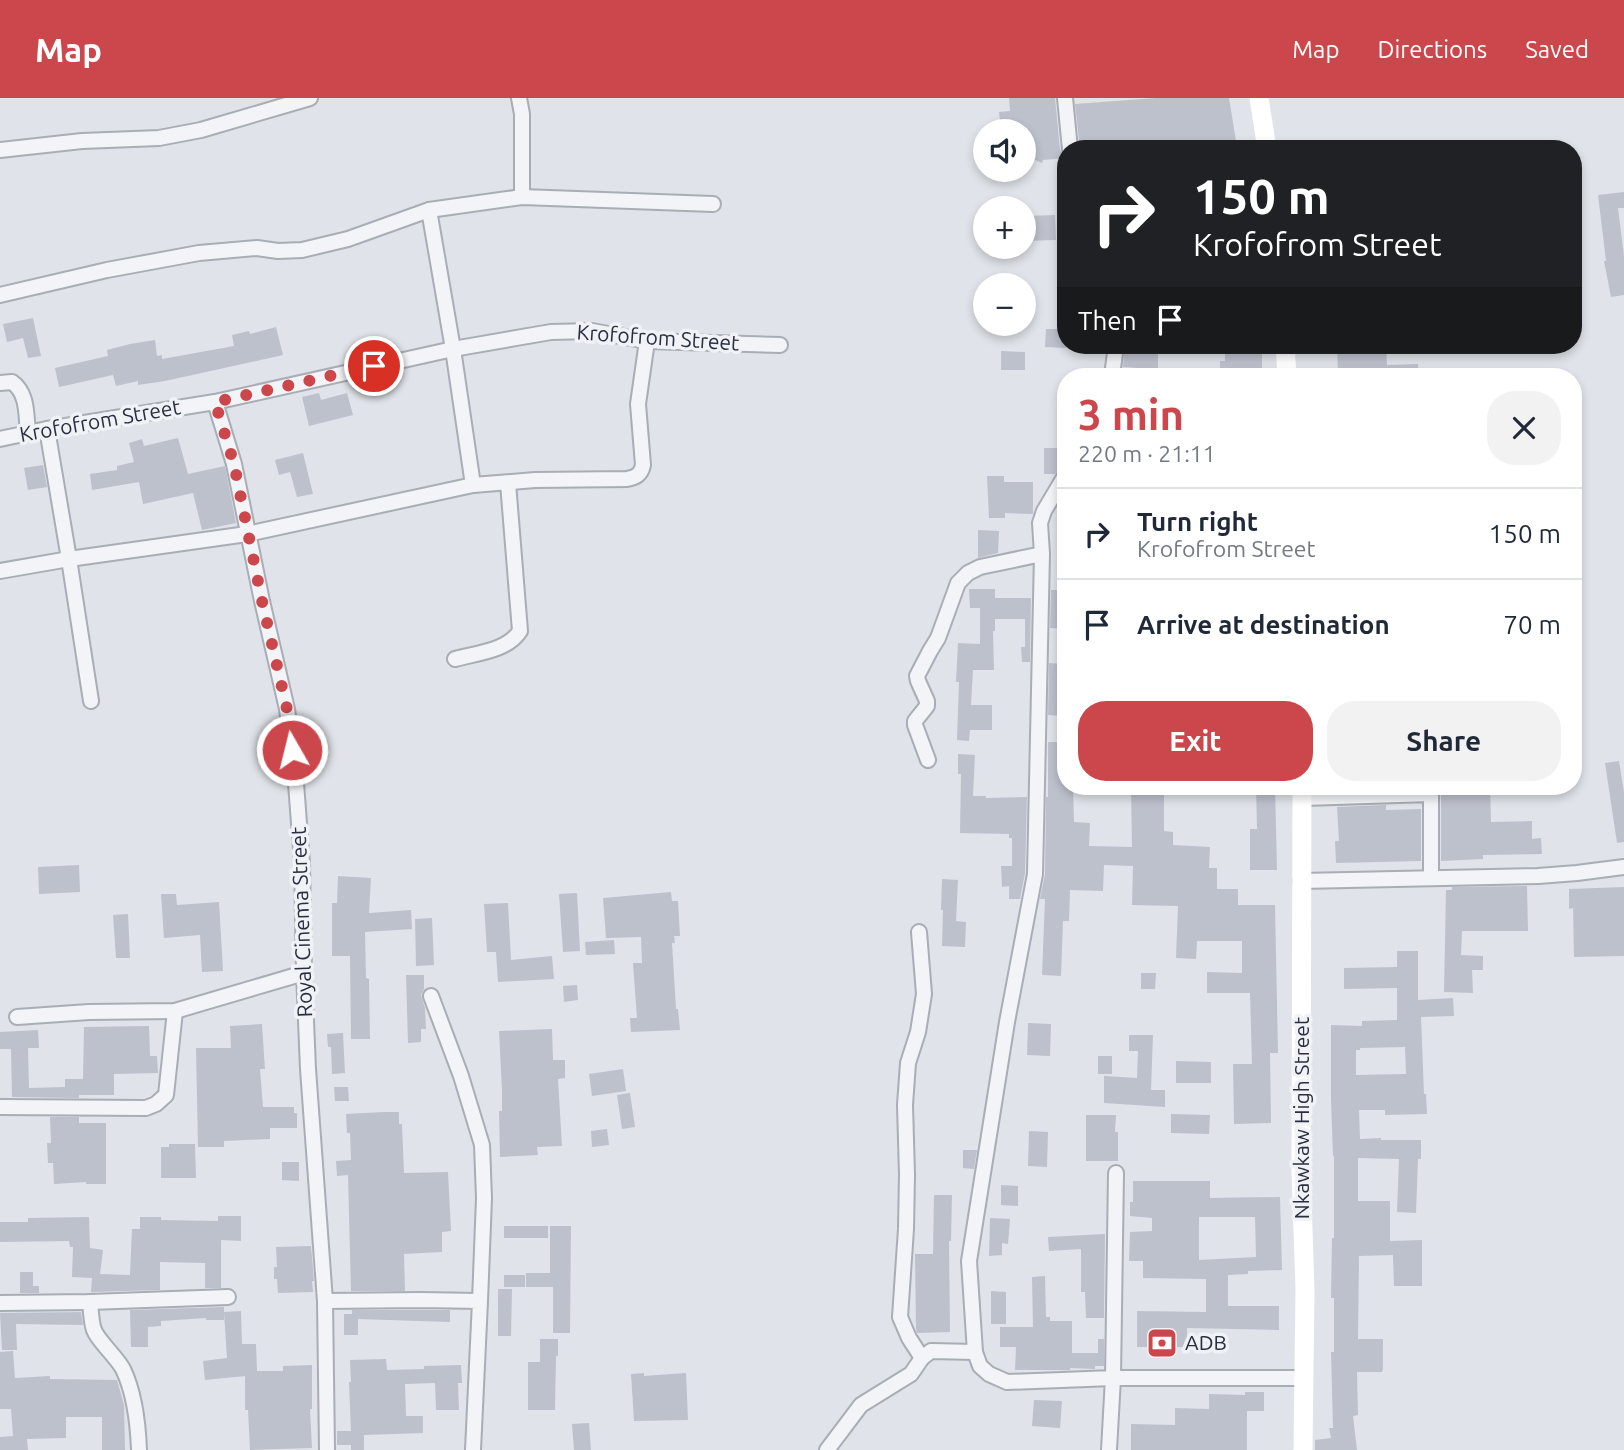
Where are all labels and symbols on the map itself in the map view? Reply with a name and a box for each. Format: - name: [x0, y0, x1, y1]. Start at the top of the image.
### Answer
- street label: Krofofrom Street: [576, 319, 740, 355]
- pin: [344, 336, 404, 396]
- street label: Krofofrom Street: [17, 394, 182, 446]
- position arrow: [255, 713, 329, 787]
- street label: Royal Cinema Street: [286, 826, 316, 1018]
- street label: Nkawkaw High Street: [1289, 1017, 1313, 1219]
- bank icon: ADB: [1145, 1326, 1179, 1360]
- place label: ADB: [1185, 1330, 1227, 1354]

